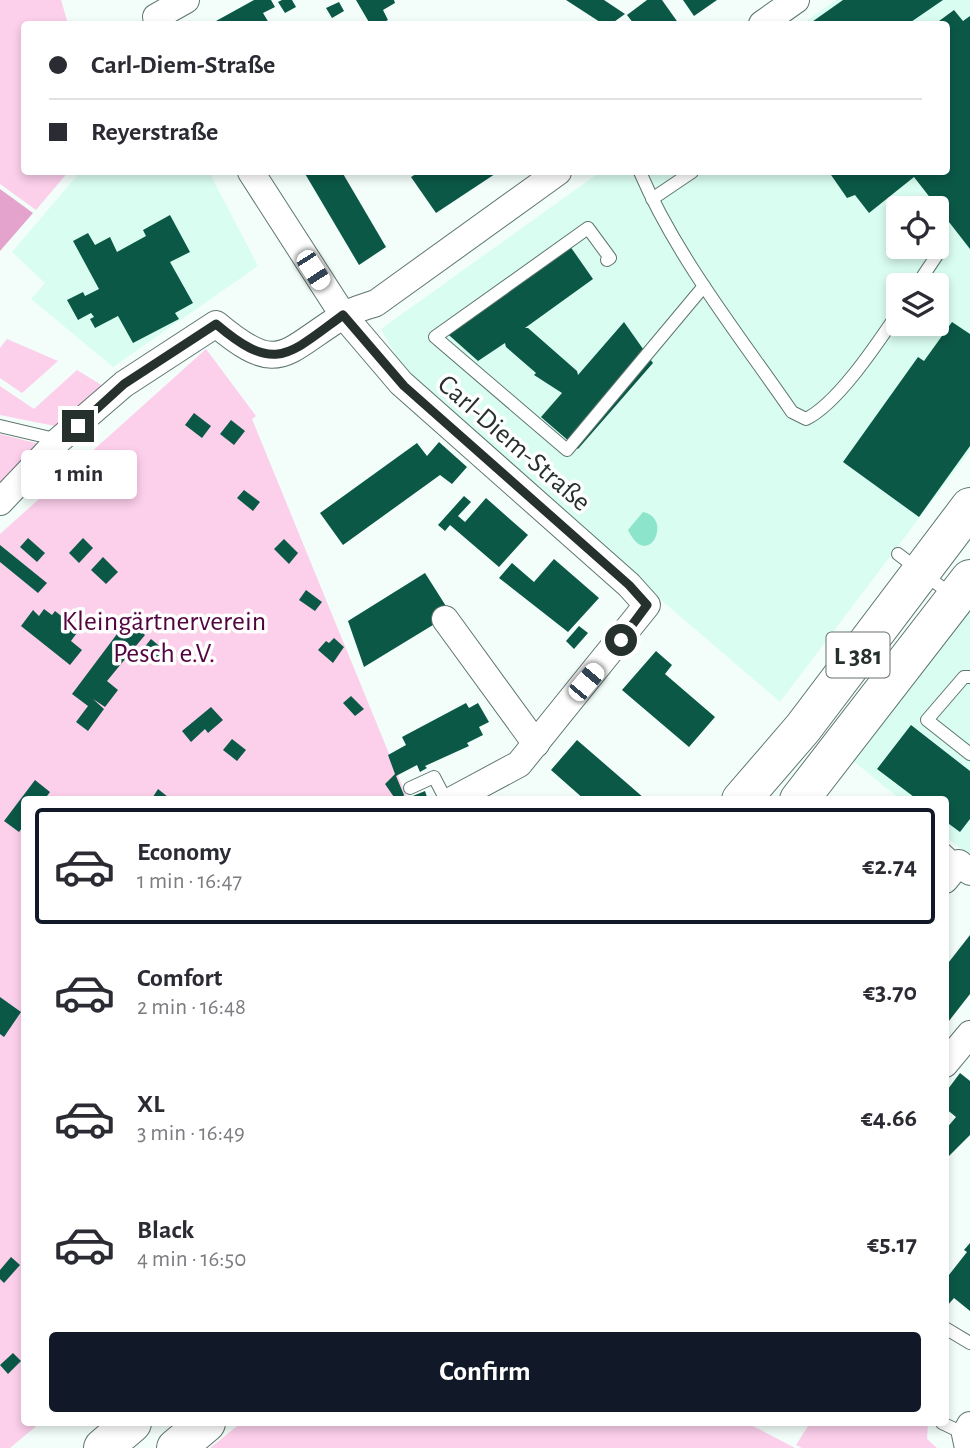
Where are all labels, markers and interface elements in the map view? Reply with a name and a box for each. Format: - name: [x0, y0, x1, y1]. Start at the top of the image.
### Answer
- text: Carl-Diem-Straße: [91, 52, 275, 78]
- text: Reyerstraße: [91, 119, 218, 145]
- map controls: [886, 196, 949, 336]
- button: locate: [886, 196, 949, 259]
- car: [293, 247, 334, 293]
- button: layers: [886, 273, 949, 336]
- street label: Carl-Diem-Straße: [432, 370, 595, 517]
- route end: [62, 410, 94, 442]
- callout: 1 min: [20, 450, 136, 500]
- text: 1 min: [55, 463, 103, 486]
- park label: Kleingärtnerverein Pesch e.V.: [62, 608, 266, 668]
- route start: [605, 624, 637, 656]
- road number: L 381: [826, 632, 890, 678]
- car: [565, 659, 608, 705]
- icon: car: [53, 835, 116, 898]
- text: Economy: [137, 839, 231, 865]
- text: €2.74: [862, 853, 917, 879]
- text: 1 min · 16:47: [137, 870, 242, 893]
- icon: car: [53, 961, 116, 1024]
- text: Comfort: [137, 965, 222, 991]
- text: €3.70: [863, 979, 917, 1005]
- text: 2 min · 16:48: [137, 996, 246, 1019]
- icon: car: [53, 1087, 116, 1150]
- text: XL: [137, 1091, 164, 1117]
- text: €4.66: [861, 1105, 917, 1131]
- text: 3 min · 16:49: [137, 1122, 245, 1145]
- icon: car: [53, 1213, 116, 1276]
- text: Black: [137, 1217, 194, 1243]
- text: €5.17: [867, 1231, 917, 1257]
- text: 4 min · 16:50: [137, 1248, 246, 1271]
- button: Confirm: [49, 1332, 921, 1412]

